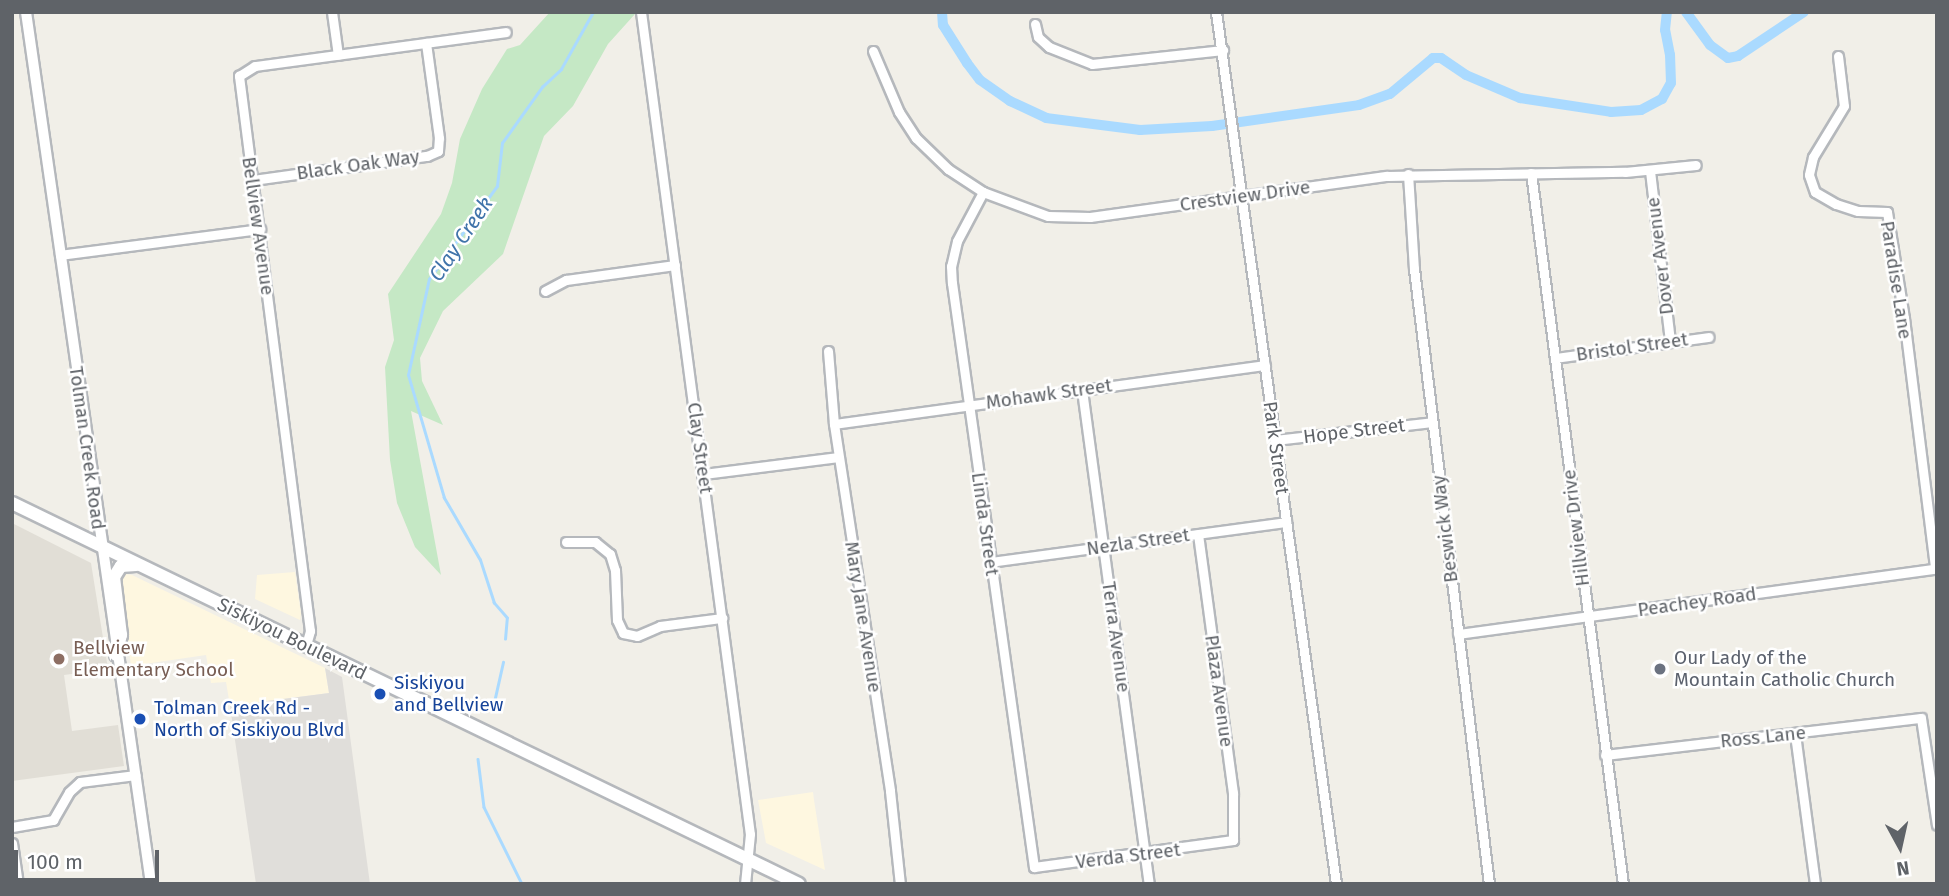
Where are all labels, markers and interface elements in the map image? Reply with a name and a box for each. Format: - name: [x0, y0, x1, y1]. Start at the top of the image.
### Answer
- street label: Black Oak Way: [295, 145, 421, 185]
- street label: Bellview Avenue: [237, 155, 279, 297]
- street label: Crestview Drive: [1178, 176, 1312, 216]
- water label: Clay Creek: [424, 192, 498, 286]
- street label: Dover Avenue: [1641, 196, 1679, 316]
- street label: Paradise Lane: [1875, 219, 1917, 341]
- street label: Bristol Street: [1574, 328, 1690, 366]
- street label: Tolman Creek Road: [64, 365, 110, 531]
- street label: Mohawk Street: [984, 374, 1114, 414]
- street label: Park Street: [1258, 400, 1294, 496]
- street label: Clay Street: [682, 401, 718, 495]
- street label: Hope Street: [1302, 413, 1406, 449]
- street label: Hillview Drive: [1558, 468, 1594, 588]
- street label: Linda Street: [966, 471, 1004, 577]
- street label: Beswick Way: [1427, 474, 1463, 584]
- street label: Nezla Street: [1085, 523, 1191, 561]
- street label: Mary Jane Avenue: [840, 540, 886, 694]
- street label: Terra Avenue: [1097, 580, 1135, 694]
- street label: Peachey Road: [1636, 582, 1758, 622]
- street label: Siskiyou Boulevard: [214, 593, 370, 685]
- street label: Plaza Avenue: [1200, 633, 1238, 749]
- place label: Bellview Elementary School: [73, 637, 234, 681]
- place label: Our Lady of the Mountain Catholic Church: [1674, 647, 1895, 691]
- marker: Bellview Elementary School: [51, 651, 67, 667]
- marker: Our Lady of the Mountain Catholic Church: [1652, 661, 1668, 677]
- place label: Siskiyou and Bellview: [394, 672, 503, 716]
- marker: Siskiyou and Bellview: [372, 686, 388, 702]
- place label: Tolman Creek Rd - North of Siskiyou Blvd: [154, 697, 345, 741]
- marker: Tolman Creek Rd - North of Siskiyou Blvd: [132, 711, 148, 727]
- street label: Ross Lane: [1719, 721, 1807, 753]
- north arrow: [1865, 812, 1935, 882]
- scale bar: [18, 836, 163, 880]
- street label: Verda Street: [1074, 838, 1182, 874]
- text: 100 m: [27, 849, 83, 875]
- text: N: [1895, 856, 1911, 881]

